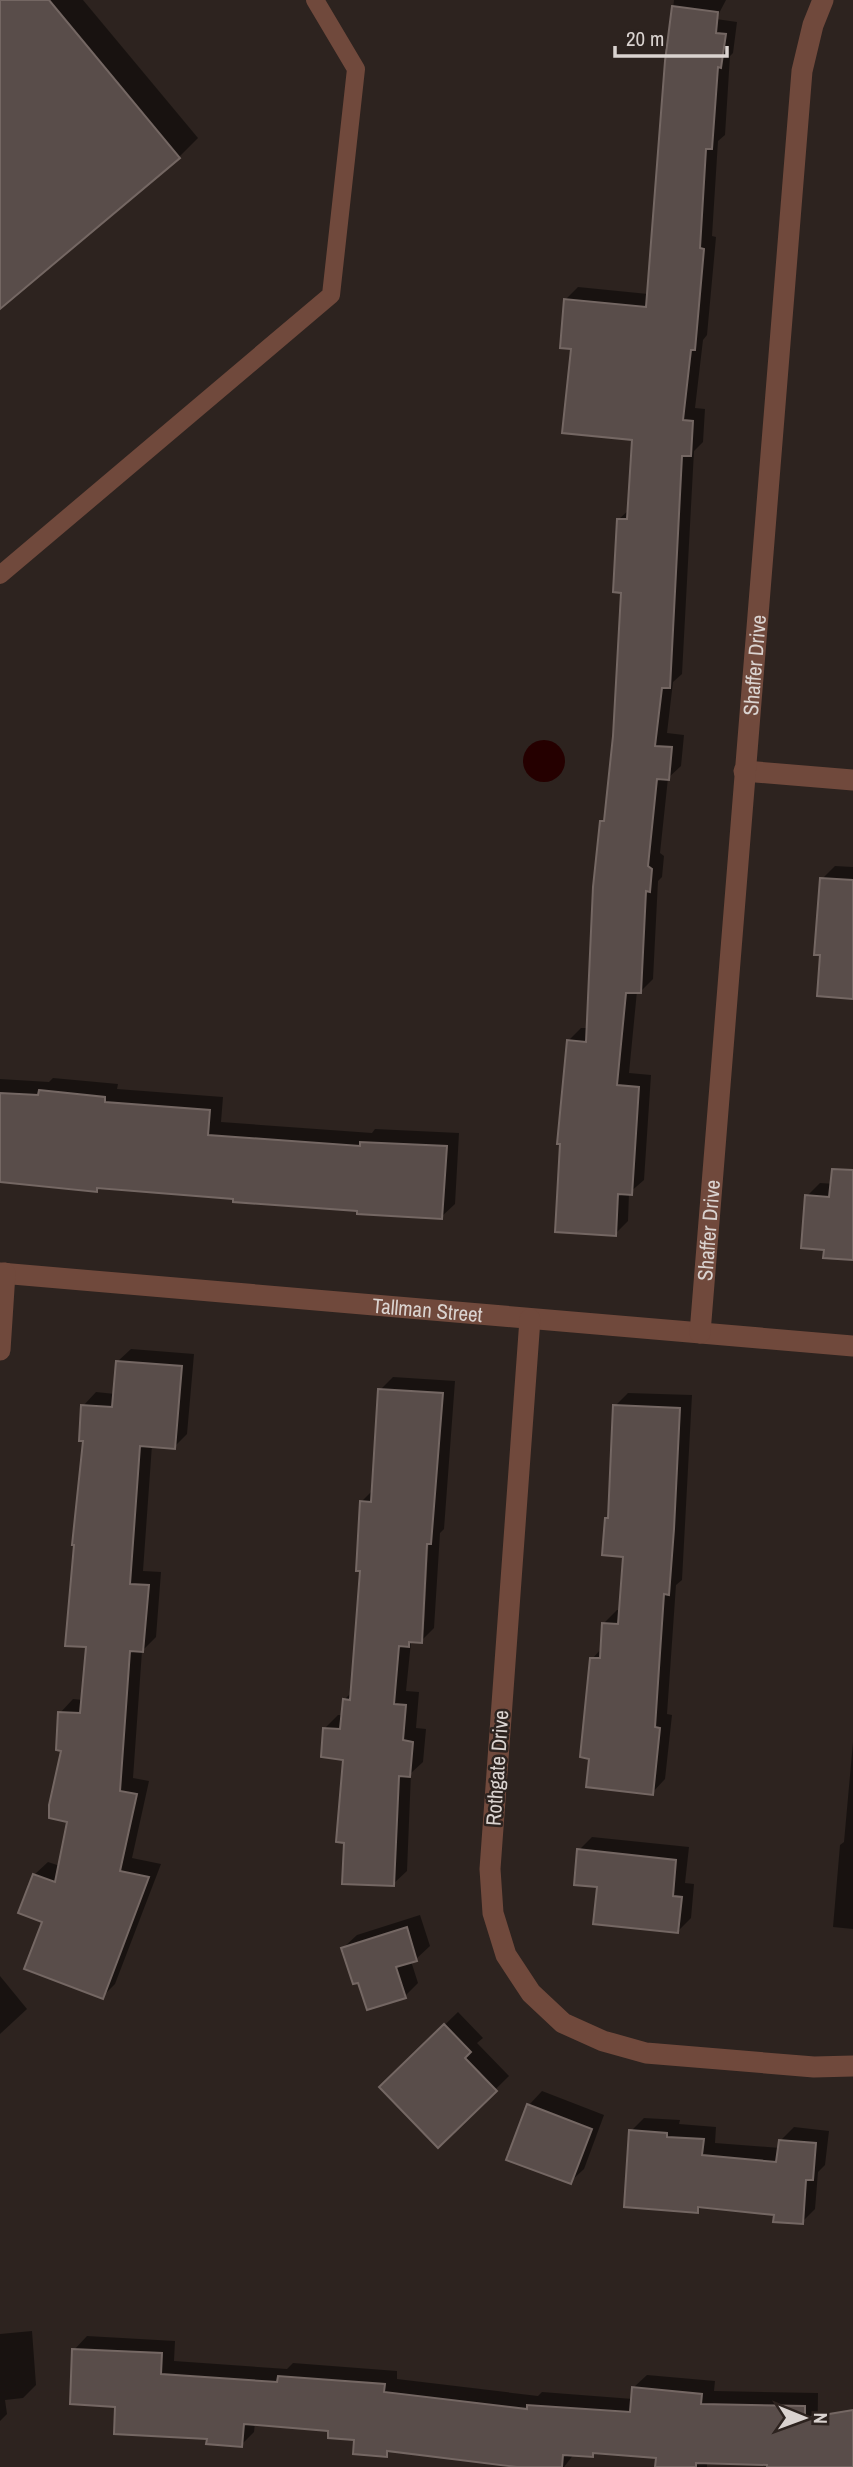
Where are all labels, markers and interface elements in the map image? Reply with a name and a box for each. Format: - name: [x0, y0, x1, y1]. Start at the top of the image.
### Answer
- scale bar: [615, 14, 727, 58]
- text: 20 m: [626, 24, 664, 53]
- street label: Shaffer Drive: [735, 614, 773, 717]
- street label: Shaffer Drive: [690, 1179, 727, 1282]
- street label: Tallman Street: [371, 1290, 484, 1329]
- street label: Rothgate Drive: [478, 1709, 516, 1827]
- north arrow: [769, 2383, 839, 2453]
- text: N: [808, 2412, 834, 2424]

